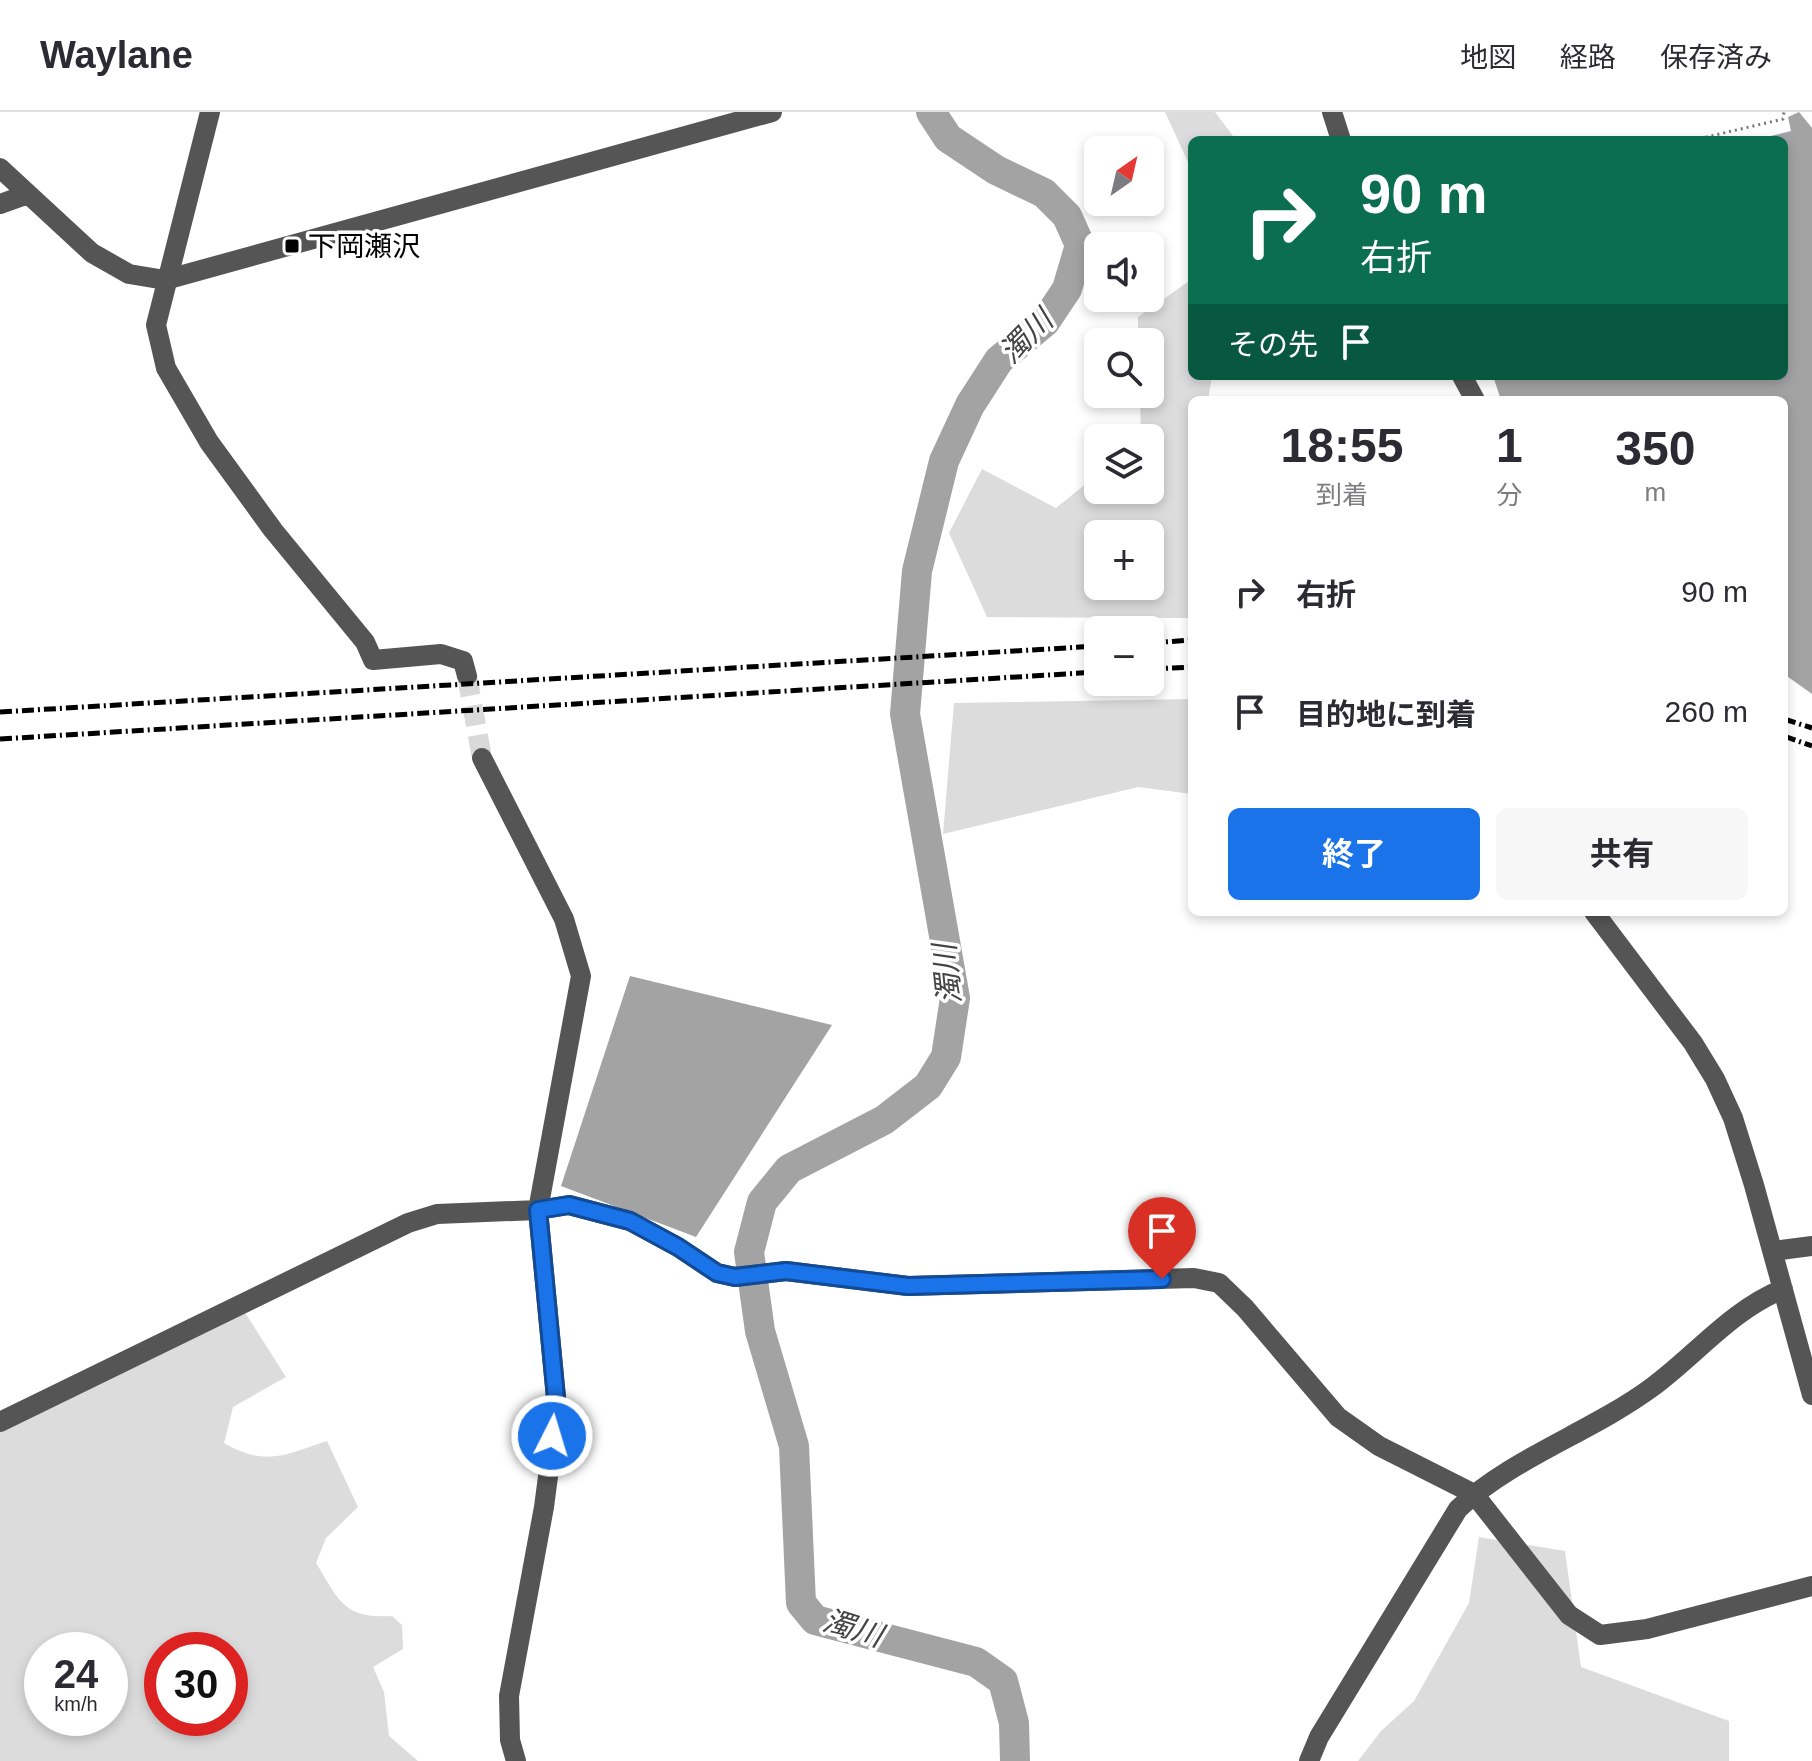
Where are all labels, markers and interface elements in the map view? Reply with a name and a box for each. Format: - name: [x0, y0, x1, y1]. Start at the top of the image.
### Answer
- text: Waylane: [40, 34, 193, 76]
- text: 地図: [1460, 42, 1516, 73]
- text: 経路: [1560, 42, 1616, 73]
- text: 保存済み: [1660, 42, 1772, 73]
- north arrow: [1084, 136, 1164, 216]
- map controls: [1084, 136, 1164, 696]
- text: 90 m: [1360, 162, 1488, 225]
- icon: right: [1228, 168, 1332, 272]
- place label: 下岡瀬沢: [308, 231, 420, 262]
- button: sound: [1084, 232, 1164, 312]
- marker: 下岡瀬沢: [283, 237, 301, 255]
- text: 右折: [1360, 237, 1432, 278]
- water label: 濁川: [993, 301, 1061, 369]
- icon: arrive: [1334, 320, 1378, 364]
- button: search: [1084, 328, 1164, 408]
- text: その先: [1228, 328, 1318, 361]
- text: 18:55: [1281, 419, 1403, 472]
- text: 1: [1496, 419, 1523, 472]
- text: 350: [1615, 422, 1695, 475]
- button: layers: [1084, 424, 1164, 504]
- text: m: [1645, 477, 1666, 507]
- text: 到着: [1316, 480, 1368, 510]
- text: 分: [1496, 480, 1522, 510]
- button: +: [1084, 520, 1164, 600]
- icon: right: [1228, 570, 1272, 614]
- text: 90 m: [1681, 575, 1748, 608]
- text: 右折: [1296, 578, 1356, 611]
- button: −: [1084, 616, 1164, 696]
- icon: arrive: [1228, 690, 1272, 734]
- text: 260 m: [1665, 695, 1748, 728]
- text: 目的地に到着: [1296, 698, 1476, 731]
- button: 終了: [1228, 808, 1480, 900]
- button: 共有: [1496, 808, 1748, 900]
- water label: 濁川: [927, 939, 967, 1006]
- pin: [1128, 1197, 1196, 1279]
- icon: arrive: [1140, 1209, 1184, 1253]
- position arrow: [510, 1394, 594, 1478]
- water label: 濁川: [819, 1603, 889, 1653]
- speed limit sign: 30: [144, 1632, 248, 1736]
- text: 24: [54, 1652, 98, 1696]
- text: km/h: [54, 1693, 98, 1715]

